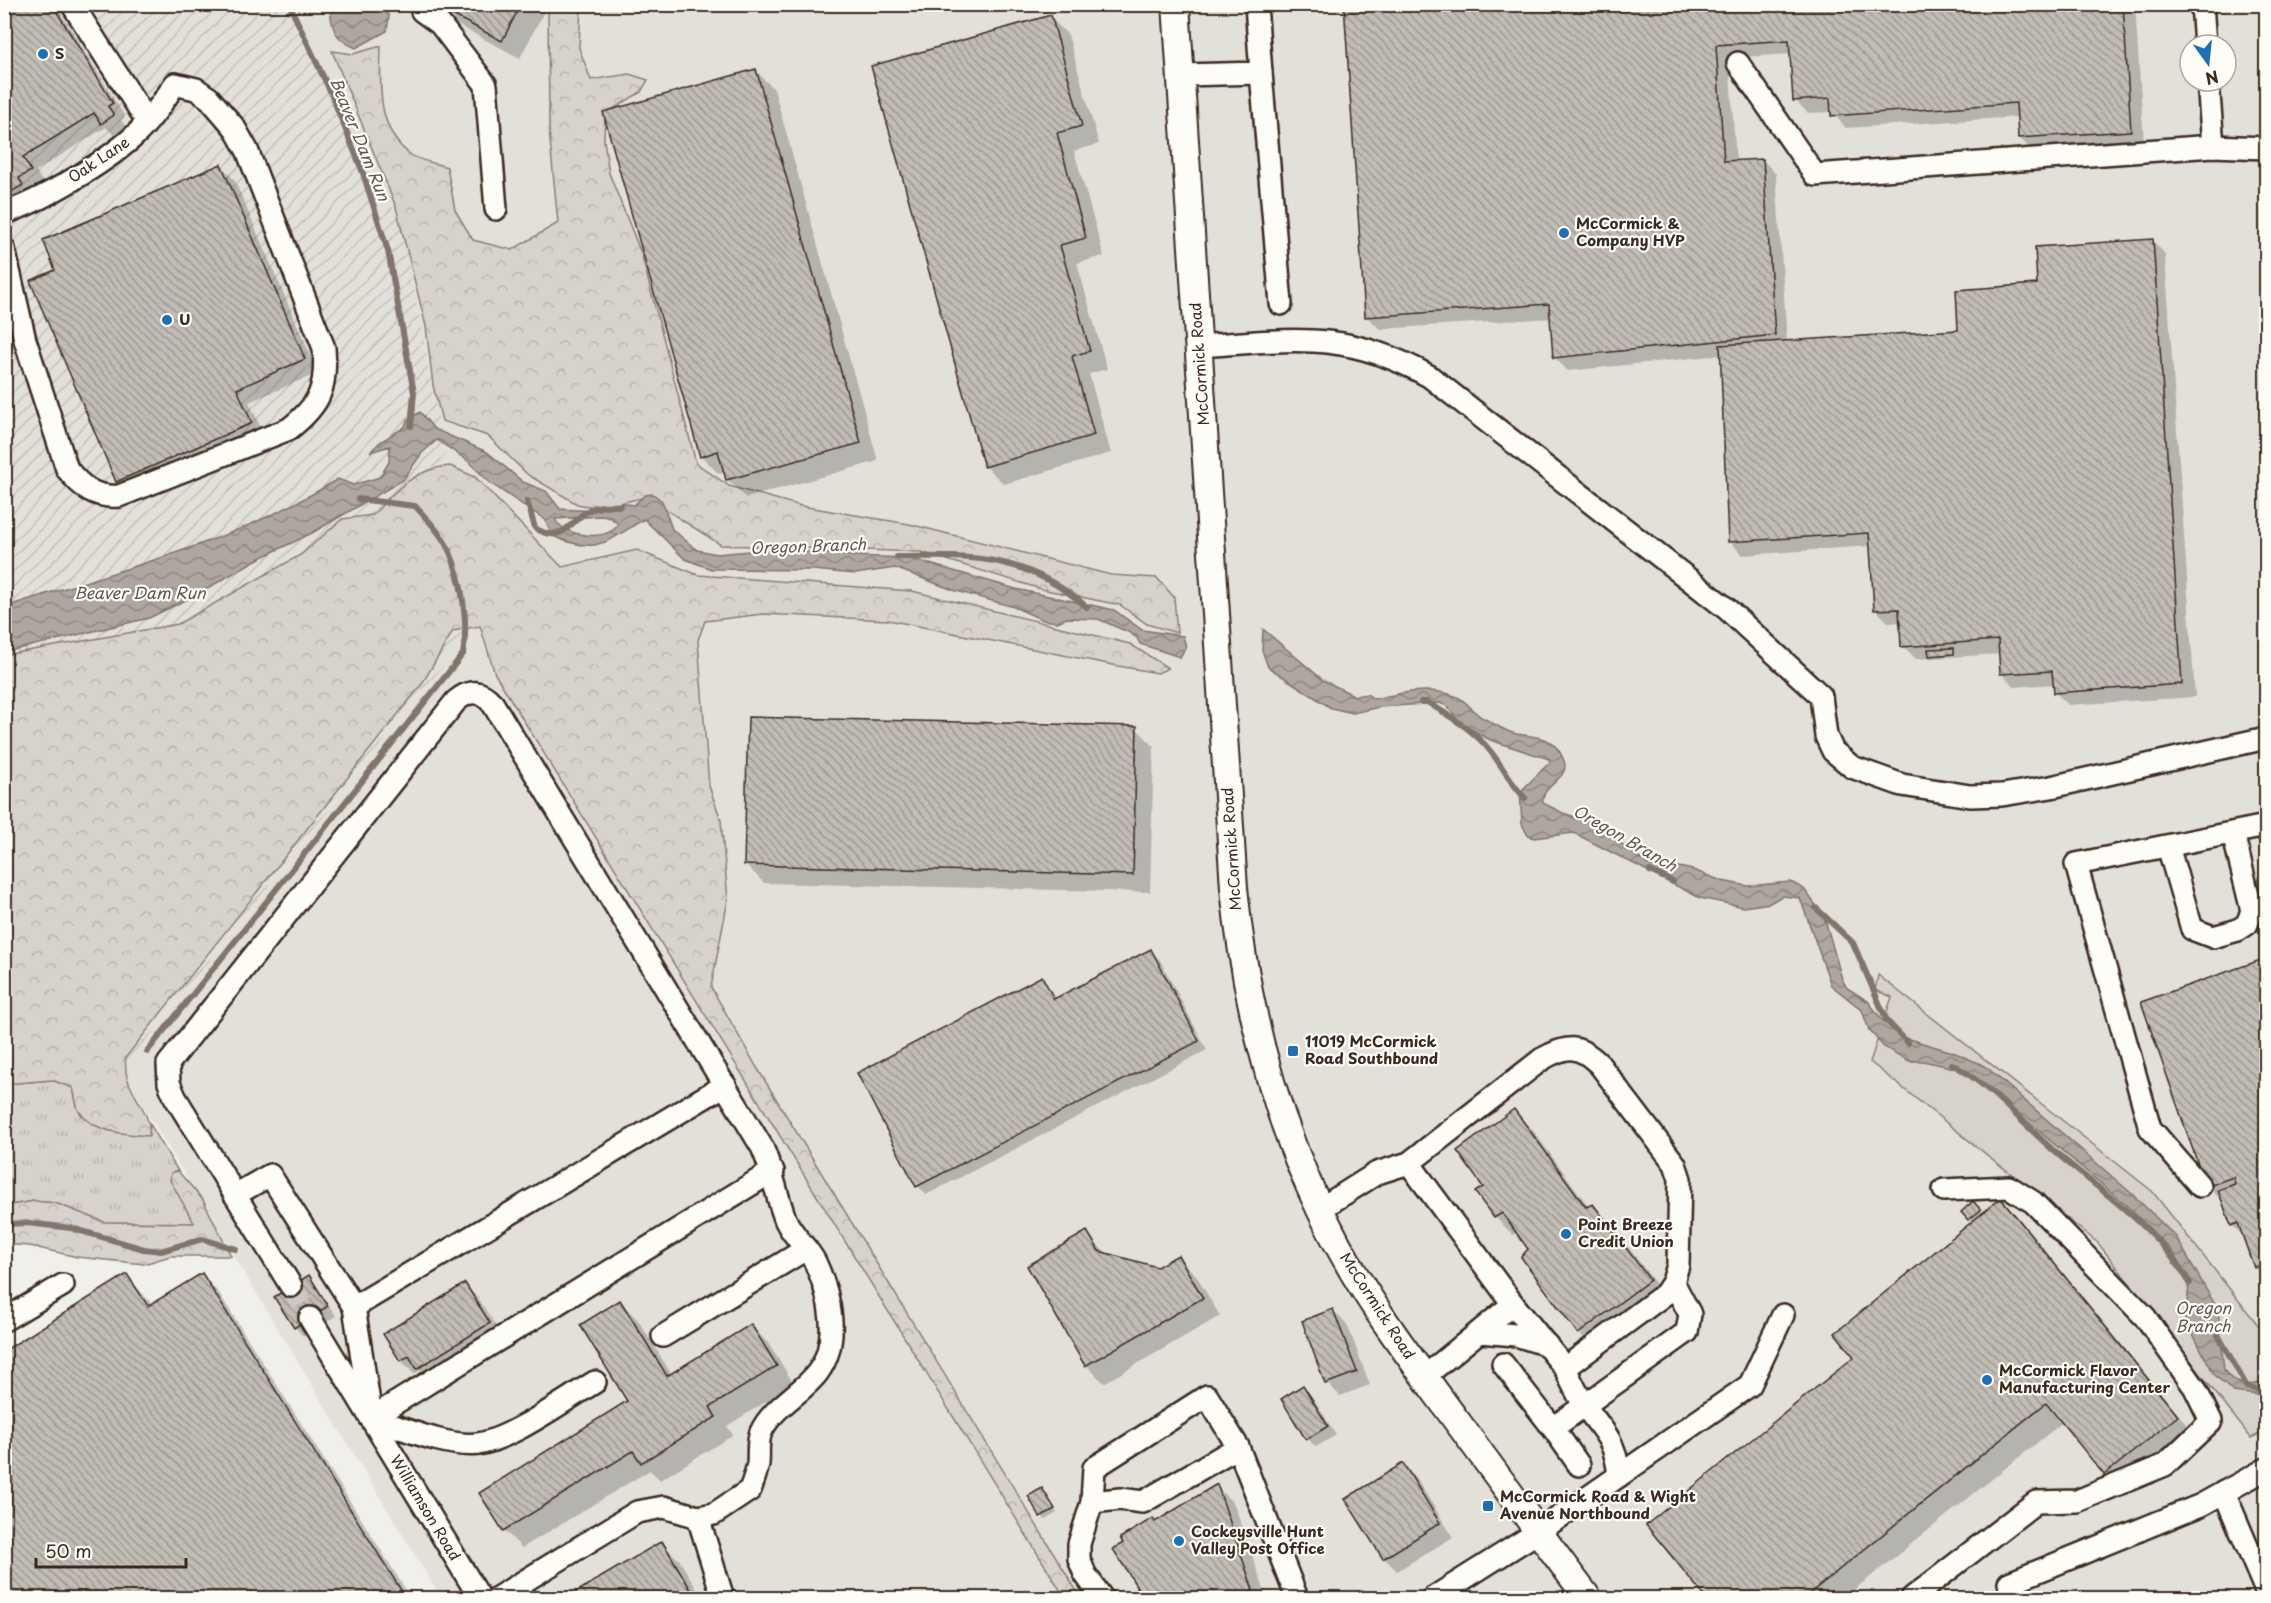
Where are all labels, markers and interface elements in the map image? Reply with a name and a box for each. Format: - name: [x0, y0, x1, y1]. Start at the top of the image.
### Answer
- north arrow: [2178, 33, 2238, 93]
- place label: S: [55, 41, 64, 64]
- marker: S: [36, 47, 50, 61]
- text: N: [2203, 65, 2221, 92]
- water label: Beaver Dam Run: [325, 73, 397, 205]
- street label: Oak Lane: [63, 130, 133, 188]
- place label: McCormick & Company HVP: [1576, 211, 1685, 251]
- marker: McCormick & Company HVP: [1557, 226, 1571, 240]
- street label: McCormick Road: [1183, 302, 1214, 426]
- place label: U: [179, 307, 190, 330]
- marker: U: [160, 313, 174, 327]
- water label: Oregon Branch: [750, 531, 867, 559]
- water label: Beaver Dam Run: [74, 580, 207, 604]
- street label: McCormick Road: [1215, 787, 1246, 911]
- water label: Oregon Branch: [1569, 798, 1682, 877]
- place label: 11019 McCormick Road Southbound: [1305, 1029, 1438, 1069]
- marker: 11019 McCormick Road Southbound: [1286, 1044, 1300, 1058]
- place label: Point Breeze Credit Union: [1578, 1212, 1674, 1252]
- marker: Point Breeze Credit Union: [1559, 1227, 1573, 1241]
- street label: McCormick Road: [1335, 1247, 1422, 1363]
- water label: Oregon Branch: [2175, 1295, 2232, 1337]
- place label: McCormick Flavor Manufacturing Center: [1999, 1358, 2170, 1398]
- marker: McCormick Flavor Manufacturing Center: [1980, 1373, 1994, 1387]
- street label: Williamson Road: [386, 1450, 467, 1565]
- place label: McCormick Road & Wight Avenue Northbound: [1499, 1484, 1696, 1524]
- marker: McCormick Road & Wight Avenue Northbound: [1481, 1499, 1495, 1513]
- place label: Cockeysville Hunt Valley Post Office: [1191, 1519, 1325, 1559]
- scale bar: [36, 1531, 186, 1569]
- marker: Cockeysville Hunt Valley Post Office: [1172, 1534, 1186, 1548]
- text: 50 m: [45, 1537, 92, 1564]

